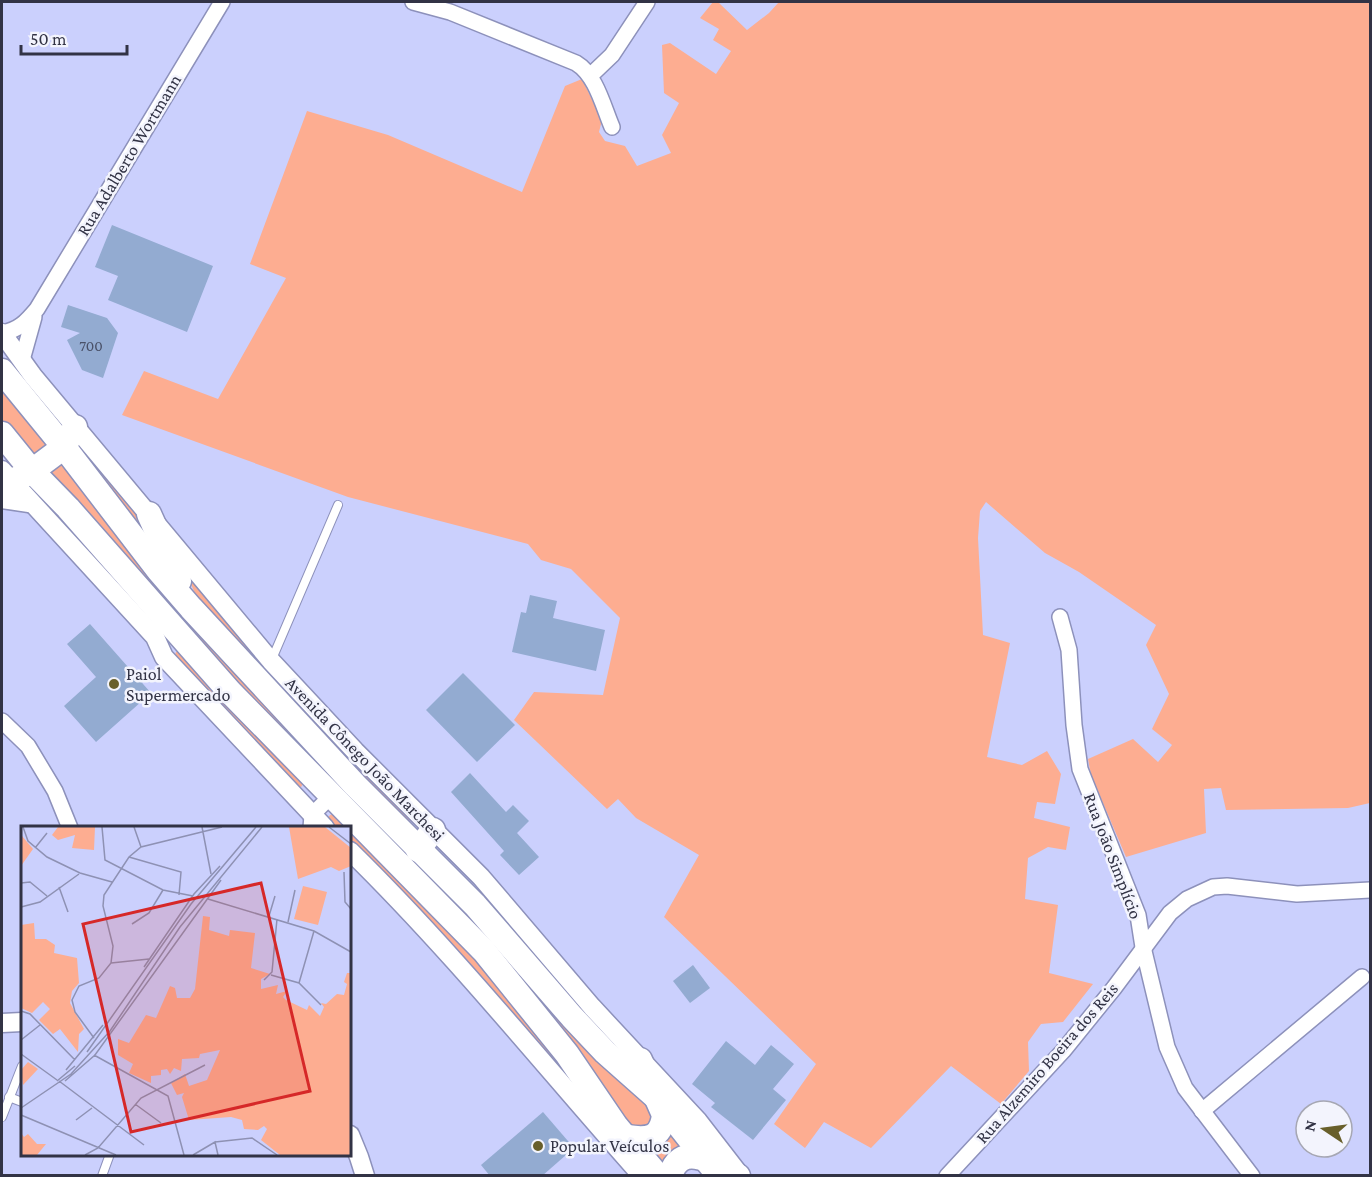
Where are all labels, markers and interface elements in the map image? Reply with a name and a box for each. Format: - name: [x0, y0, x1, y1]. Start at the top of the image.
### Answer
- scale bar: [21, 18, 128, 56]
- text: 50 m: [30, 29, 67, 49]
- street label: Rua Adalberto Wortmann: [73, 70, 185, 239]
- house number: 700: [79, 338, 103, 354]
- place label: Paiol Supermercado: [126, 664, 230, 705]
- street label: Avenida Cônego João Marchesi: [281, 673, 449, 845]
- marker: Paiol Supermercado: [107, 677, 121, 691]
- street label: Rua João Simplício: [1080, 790, 1146, 922]
- inset map: [21, 826, 351, 1156]
- street label: Rua Alzemiro Boeira dos Reis: [972, 979, 1122, 1147]
- north arrow: [1294, 1099, 1354, 1159]
- text: N: [1300, 1118, 1319, 1133]
- place label: Popular Veículos: [550, 1136, 669, 1156]
- marker: Popular Veículos: [531, 1139, 545, 1153]

